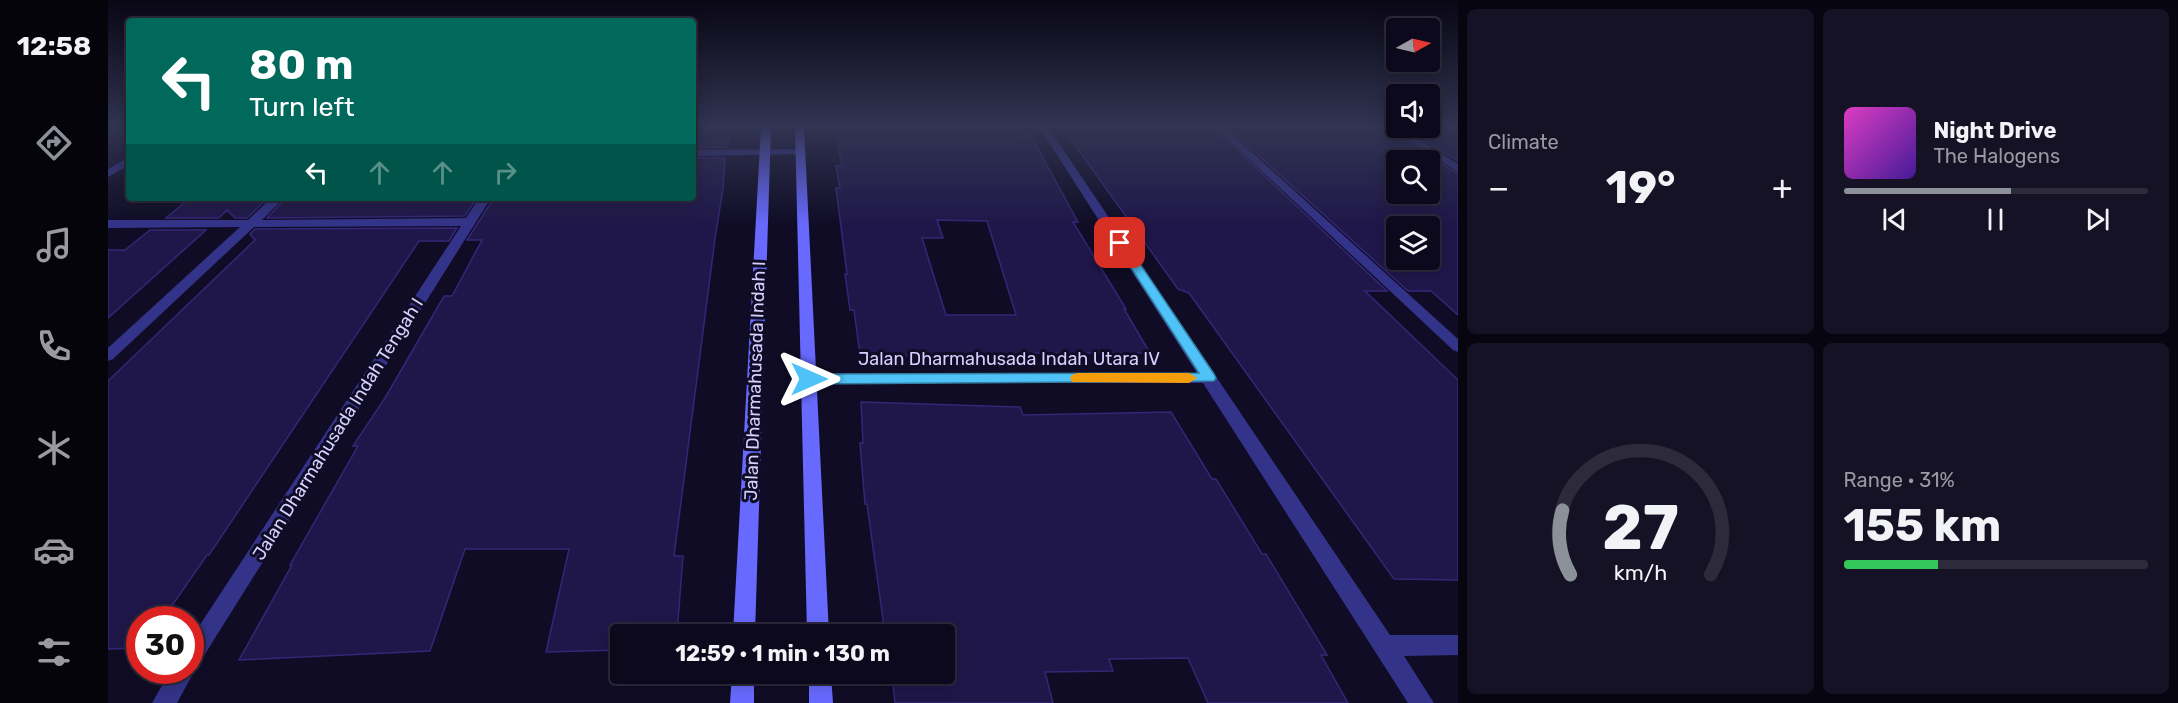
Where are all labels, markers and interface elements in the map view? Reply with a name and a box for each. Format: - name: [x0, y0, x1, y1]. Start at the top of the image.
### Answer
- north arrow: [1386, 18, 1440, 72]
- map controls: [1386, 18, 1440, 270]
- text: 12:58: [17, 30, 91, 62]
- text: 80 m: [249, 40, 353, 90]
- icon: left: [150, 42, 228, 120]
- button: sound: [1386, 84, 1440, 138]
- text: Turn left: [249, 91, 354, 123]
- text: Night Drive: [1934, 117, 2056, 144]
- icon: directions: [33, 122, 75, 164]
- text: Climate: [1488, 130, 1559, 154]
- text: The Halogens: [1934, 144, 2060, 168]
- button: search: [1386, 150, 1440, 204]
- icon: left: [300, 156, 333, 189]
- icon: ahead: [363, 156, 396, 189]
- icon: ahead: [426, 156, 459, 189]
- icon: right: [489, 156, 522, 189]
- text: 19°: [1606, 161, 1676, 214]
- text: −: [1488, 168, 1509, 207]
- text: +: [1772, 168, 1792, 207]
- icon: previous: [1878, 203, 1911, 236]
- icon: pause: [1979, 203, 2012, 236]
- icon: next: [2081, 203, 2114, 236]
- button: layers: [1386, 216, 1440, 270]
- pin: [1094, 217, 1145, 268]
- icon: music: [33, 224, 75, 266]
- icon: arrive: [1103, 226, 1136, 259]
- street label: Jalan Dharmahusada Indah I: [740, 261, 770, 501]
- street label: Jalan Dharmahusada Indah Tengah I: [248, 294, 428, 564]
- icon: phone: [33, 325, 75, 367]
- position arrow: [777, 347, 841, 411]
- street label: Jalan Dharmahusada Indah Utara IV: [858, 348, 1160, 370]
- icon: climate: [33, 427, 75, 469]
- text: Range · 31%: [1844, 468, 1955, 492]
- text: 27: [1602, 491, 1678, 565]
- text: 155 km: [1844, 499, 2001, 552]
- icon: car: [33, 529, 75, 571]
- text: km/h: [1613, 561, 1667, 586]
- speed limit sign: 30: [126, 606, 204, 684]
- icon: filters: [33, 631, 75, 673]
- text: 12:59 · 1 min · 130 m: [675, 640, 890, 667]

